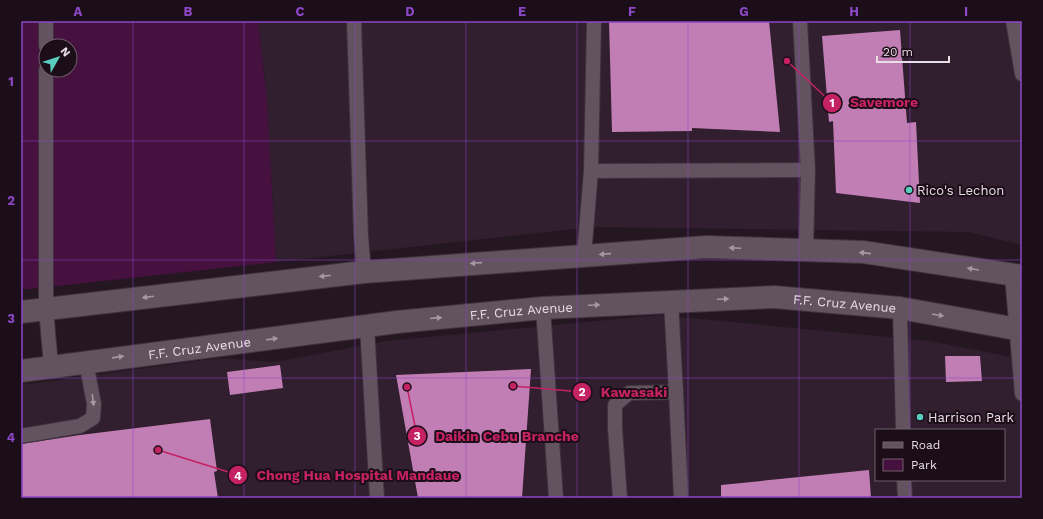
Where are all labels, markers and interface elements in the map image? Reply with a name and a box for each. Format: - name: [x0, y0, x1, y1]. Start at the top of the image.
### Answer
- text: A: [74, 4, 83, 19]
- text: B: [184, 4, 193, 19]
- text: C: [296, 4, 305, 19]
- text: D: [405, 4, 415, 19]
- text: E: [518, 4, 526, 19]
- text: F: [628, 4, 636, 19]
- text: G: [739, 4, 749, 19]
- text: H: [849, 4, 859, 19]
- text: I: [964, 4, 968, 19]
- north arrow: [38, 38, 78, 78]
- scale bar: [877, 38, 949, 64]
- text: N: [58, 45, 73, 59]
- text: 20 m: [883, 45, 913, 59]
- text: 1: [8, 74, 14, 89]
- callout: Savemore: [822, 90, 926, 116]
- text: Savemore: [850, 94, 918, 110]
- text: 1: [829, 96, 835, 110]
- place label: Rico's Lechon: [917, 183, 1004, 198]
- marker: Rico's Lechon: [904, 185, 914, 195]
- text: 2: [7, 193, 15, 208]
- one-way arrow: [729, 244, 741, 251]
- one-way arrow: [859, 250, 871, 256]
- one-way arrow: [599, 251, 611, 258]
- one-way arrow: [470, 260, 482, 267]
- one-way arrow: [967, 266, 979, 272]
- one-way arrow: [319, 273, 331, 279]
- street label: F.F. Cruz Avenue: [792, 292, 897, 316]
- one-way arrow: [142, 294, 154, 300]
- one-way arrow: [717, 296, 730, 302]
- street label: F.F. Cruz Avenue: [469, 300, 573, 323]
- one-way arrow: [588, 302, 600, 309]
- text: 3: [7, 311, 15, 326]
- one-way arrow: [932, 312, 944, 318]
- one-way arrow: [430, 315, 442, 321]
- street label: F.F. Cruz Avenue: [147, 334, 252, 362]
- one-way arrow: [266, 336, 278, 342]
- one-way arrow: [112, 354, 124, 361]
- callout: Kawasaki: [572, 379, 675, 405]
- text: Kawasaki: [601, 384, 667, 400]
- text: 2: [578, 385, 586, 399]
- one-way arrow: [90, 394, 96, 406]
- place label: Harrison Park: [928, 410, 1015, 425]
- marker: Harrison Park: [915, 412, 925, 422]
- callout: Daikin Cebu Branche: [407, 423, 587, 449]
- text: Daikin Cebu Branche: [435, 428, 579, 444]
- text: 3: [413, 429, 421, 443]
- legend: [875, 429, 1005, 481]
- text: 4: [7, 430, 16, 445]
- text: Road: [911, 438, 940, 452]
- text: Park: [911, 458, 937, 472]
- callout: Chong Hua Hospital Mandaue: [228, 462, 467, 488]
- text: Chong Hua Hospital Mandaue: [256, 467, 460, 483]
- text: 4: [234, 469, 242, 483]

